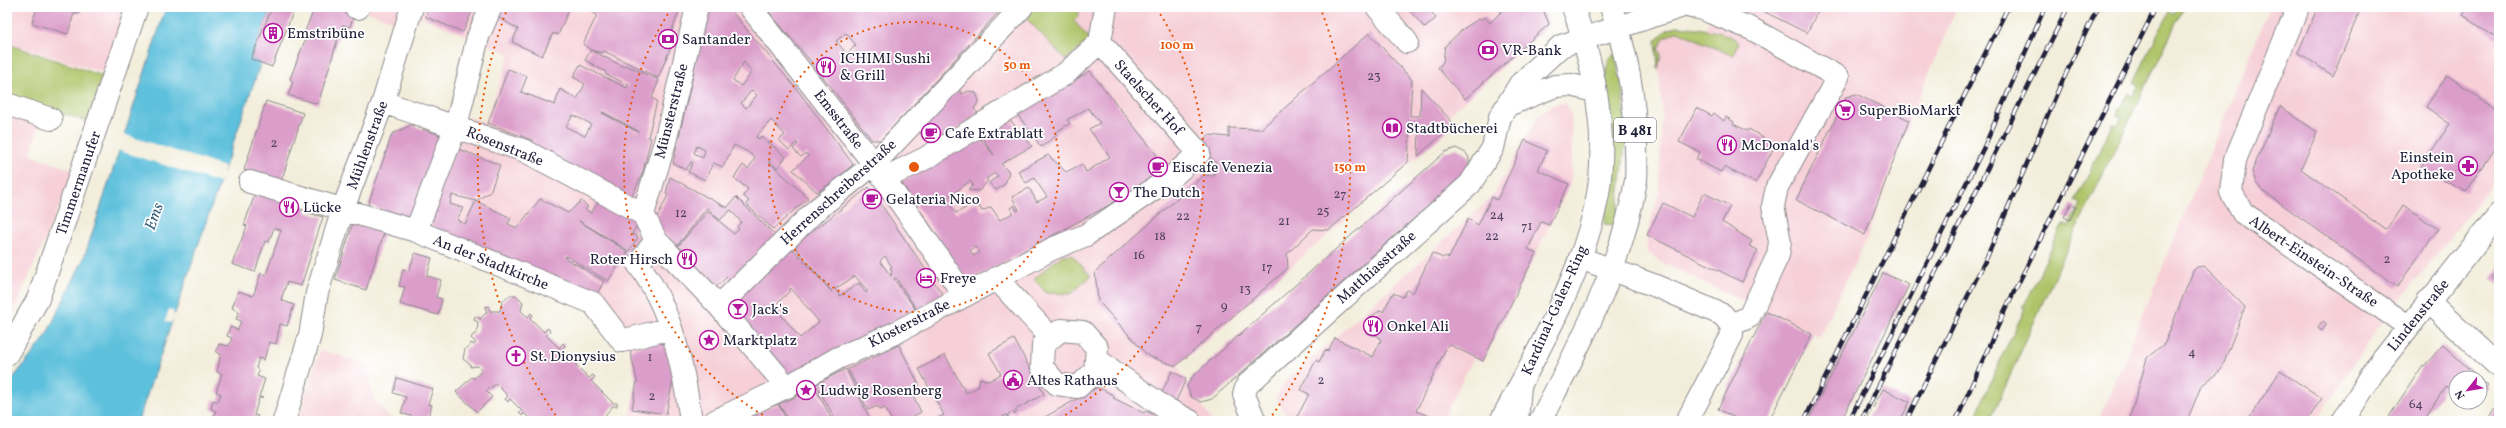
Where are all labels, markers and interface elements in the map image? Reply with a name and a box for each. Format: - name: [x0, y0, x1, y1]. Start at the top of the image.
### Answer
- building icon: Emstribüne: [262, 22, 284, 44]
- place label: Emstribüne: [287, 24, 365, 45]
- bank icon: Santander: [657, 28, 679, 50]
- place label: Santander: [682, 30, 750, 51]
- text: 100 m: [1160, 38, 1194, 54]
- bank icon: VR-Bank: [1477, 39, 1499, 61]
- place label: VR-Bank: [1502, 41, 1562, 62]
- place label: ICHIMI Sushi & Grill: [840, 49, 931, 87]
- restaurant icon: ICHIMI Sushi & Grill: [815, 56, 837, 78]
- street label: Staelscher Hof: [1108, 56, 1189, 142]
- text: 50 m: [1003, 58, 1031, 74]
- street label: Münsterstraße: [650, 62, 694, 161]
- house number: 23: [1367, 68, 1381, 86]
- street label: Emsstraße: [808, 86, 868, 154]
- street label: Mühlenstraße: [343, 98, 394, 193]
- supermarket icon: SuperBioMarkt: [1834, 99, 1856, 121]
- place label: SuperBioMarkt: [1859, 101, 1961, 122]
- library icon: Stadtbücherei: [1381, 117, 1403, 139]
- road number: B 481: [1614, 118, 1656, 142]
- place label: Stadtbücherei: [1406, 119, 1498, 140]
- street label: Rosenstraße: [463, 122, 546, 172]
- cafe icon: Cafe Extrablatt: [920, 122, 942, 144]
- place label: Cafe Extrablatt: [945, 124, 1044, 145]
- street label: Timmermanufer: [52, 128, 107, 239]
- restaurant icon: McDonald's: [1716, 134, 1738, 156]
- house number: 2: [271, 135, 278, 153]
- street label: Herrenschreiberstraße: [776, 135, 902, 251]
- place label: McDonald's: [1741, 136, 1819, 157]
- place label: Einstein Apotheke: [2391, 148, 2454, 186]
- pharmacy icon: Einstein Apotheke: [2457, 155, 2479, 177]
- cafe icon: Eiscafe Venezia: [1147, 156, 1169, 178]
- place label: Eiscafe Venezia: [1172, 158, 1272, 179]
- centre of rings: [907, 160, 921, 174]
- text: 150 m: [1334, 160, 1366, 176]
- bar icon: The Dutch: [1108, 181, 1130, 203]
- place label: The Dutch: [1133, 183, 1200, 204]
- house number: 27: [1334, 186, 1346, 204]
- cafe icon: Gelateria Nico: [861, 188, 883, 210]
- place label: Gelateria Nico: [886, 190, 980, 211]
- restaurant icon: Lücke: [278, 196, 300, 218]
- place label: Lücke: [303, 198, 341, 219]
- water label: Ems: [140, 200, 170, 233]
- house number: 25: [1316, 203, 1330, 221]
- house number: 12: [675, 205, 687, 223]
- house number: 24: [1490, 207, 1504, 225]
- house number: 22: [1176, 208, 1190, 226]
- street label: Albert-Einstein-Straße: [2244, 211, 2382, 313]
- house number: 21: [1278, 213, 1290, 231]
- house number: 71: [1521, 218, 1533, 236]
- street label: Matthiasstraße: [1333, 227, 1421, 310]
- house number: 18: [1154, 228, 1166, 246]
- house number: 22: [1485, 228, 1499, 246]
- street label: An der Stadtkirche: [429, 231, 552, 296]
- street label: Kardinal-Galen-Ring: [1517, 242, 1594, 379]
- house number: 16: [1133, 247, 1145, 265]
- restaurant icon: Roter Hirsch: [676, 248, 698, 270]
- place label: Roter Hirsch: [590, 250, 673, 271]
- house number: 2: [2384, 251, 2391, 269]
- house number: 17: [1261, 259, 1273, 277]
- hotel icon: Freye: [915, 267, 937, 289]
- place label: Freye: [940, 269, 976, 290]
- street label: Lindenstraße: [2383, 275, 2455, 357]
- house number: 13: [1239, 281, 1251, 299]
- street label: Klosterstraße: [865, 295, 954, 354]
- bar icon: Jack's: [727, 298, 749, 320]
- house number: 9: [1221, 298, 1228, 316]
- place label: Jack's: [752, 300, 788, 321]
- restaurant icon: Onkel Ali: [1362, 315, 1384, 337]
- place label: Onkel Ali: [1387, 317, 1449, 338]
- house number: 7: [1196, 319, 1202, 337]
- place icon: Marktplatz: [698, 329, 720, 351]
- place label: Marktplatz: [723, 331, 797, 352]
- house number: 4: [2188, 344, 2196, 362]
- church icon: St. Dionysius: [505, 345, 527, 367]
- place label: St. Dionysius: [530, 347, 616, 368]
- house number: 1: [647, 349, 653, 367]
- public building icon: Altes Rathaus: [1002, 369, 1024, 391]
- north arrow: [2448, 370, 2488, 410]
- place label: Altes Rathaus: [1027, 371, 1118, 392]
- house number: 2: [1318, 372, 1325, 390]
- place icon: Ludwig Rosenberg: [795, 379, 817, 401]
- place label: Ludwig Rosenberg: [820, 381, 942, 402]
- text: N: [2452, 387, 2469, 402]
- house number: 2: [649, 388, 656, 406]
- house number: 64: [2409, 396, 2423, 414]

